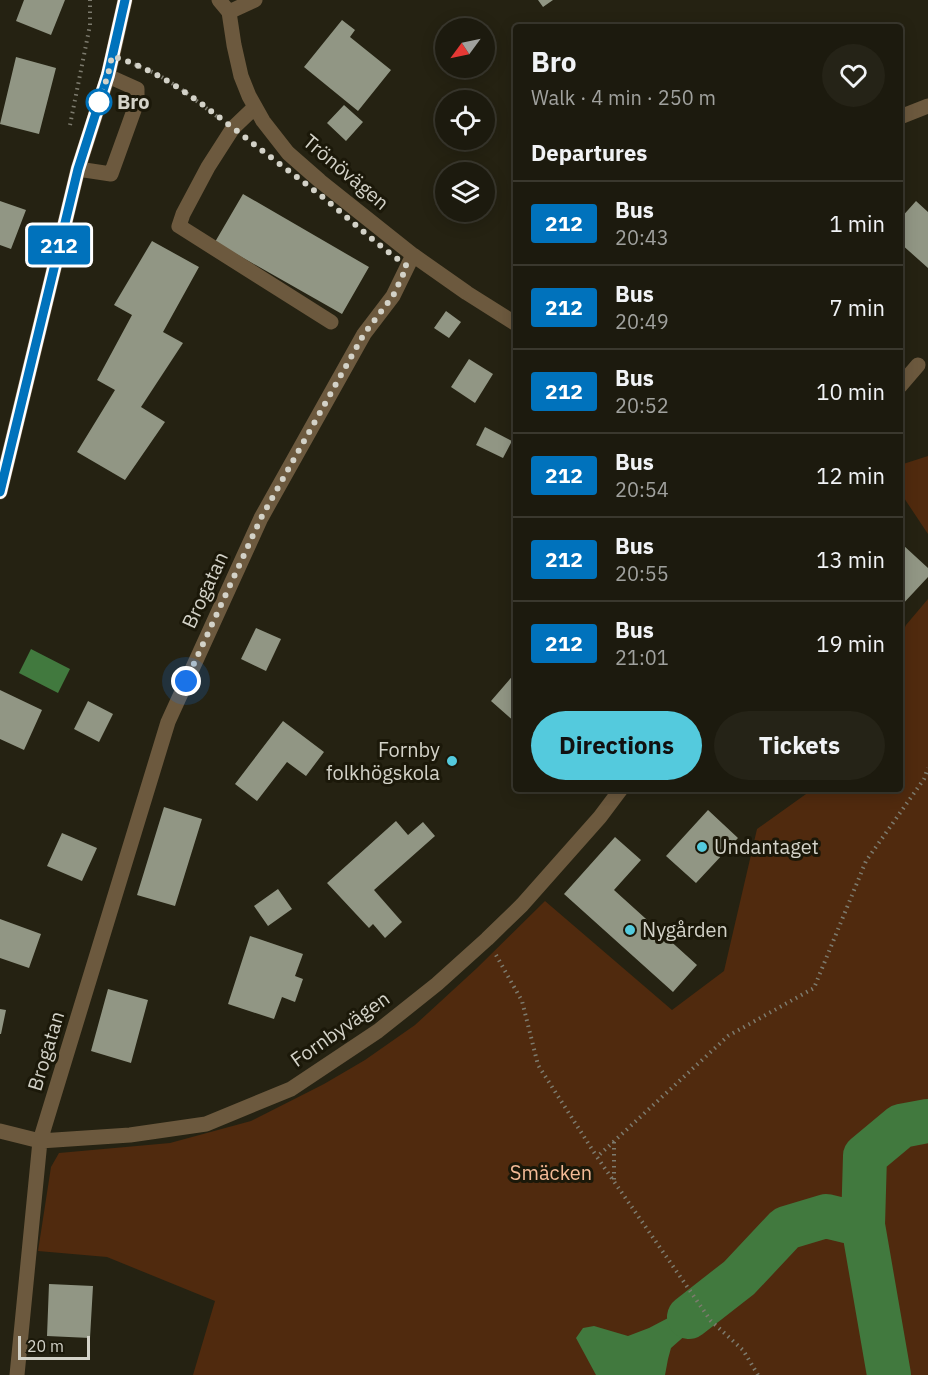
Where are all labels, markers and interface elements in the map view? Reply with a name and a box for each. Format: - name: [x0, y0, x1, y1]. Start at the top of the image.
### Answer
- north arrow: [435, 18, 495, 78]
- map controls: [435, 18, 495, 222]
- text: Bro: [531, 43, 577, 80]
- button: heart: [822, 44, 885, 107]
- text: Walk · 4 min · 250 m: [531, 84, 716, 111]
- place label: Bro: [117, 88, 150, 115]
- marker: Bro: [86, 89, 112, 115]
- button: locate: [435, 90, 495, 150]
- street label: Trönövägen: [298, 128, 395, 216]
- text: Departures: [531, 138, 647, 167]
- button: layers: [435, 162, 495, 222]
- text: Bus: [615, 195, 654, 224]
- text: 212: [545, 209, 583, 237]
- text: 1 min: [829, 209, 885, 238]
- text: 20:43: [615, 224, 669, 251]
- line badge: 212: [25, 226, 94, 264]
- text: 212: [40, 231, 78, 259]
- text: Bus: [615, 279, 654, 308]
- text: 212: [545, 293, 583, 321]
- text: 7 min: [829, 293, 885, 322]
- text: 20:49: [615, 308, 669, 335]
- text: Bus: [615, 363, 654, 392]
- text: 212: [545, 377, 583, 405]
- text: 10 min: [816, 377, 885, 406]
- text: 20:52: [615, 392, 669, 419]
- text: Bus: [615, 447, 654, 476]
- text: 212: [545, 461, 583, 489]
- text: 12 min: [816, 461, 885, 490]
- text: 20:54: [615, 476, 669, 503]
- text: Bus: [615, 531, 654, 560]
- text: 212: [545, 545, 583, 573]
- text: 13 min: [816, 545, 885, 574]
- street label: Brogatan: [175, 547, 234, 633]
- text: 20:55: [615, 560, 669, 587]
- text: Bus: [615, 615, 654, 644]
- text: 212: [545, 629, 583, 657]
- text: 19 min: [816, 629, 885, 658]
- text: 21:01: [615, 644, 669, 671]
- your location: [171, 666, 201, 696]
- button: Directions: [531, 711, 702, 780]
- button: Tickets: [714, 711, 885, 780]
- place label: Fornby folkhögskola: [326, 736, 440, 786]
- marker: Fornby folkhögskola: [445, 754, 459, 768]
- place label: Undantaget: [714, 833, 819, 860]
- marker: Undantaget: [695, 840, 709, 854]
- place label: Nygården: [642, 916, 728, 943]
- marker: Nygården: [623, 923, 637, 937]
- street label: Fornbyvägen: [285, 984, 395, 1073]
- street label: Brogatan: [21, 1008, 70, 1094]
- park label: Smäcken: [510, 1159, 592, 1186]
- scale bar: [18, 1333, 90, 1360]
- text: 20 m: [27, 1336, 64, 1356]

